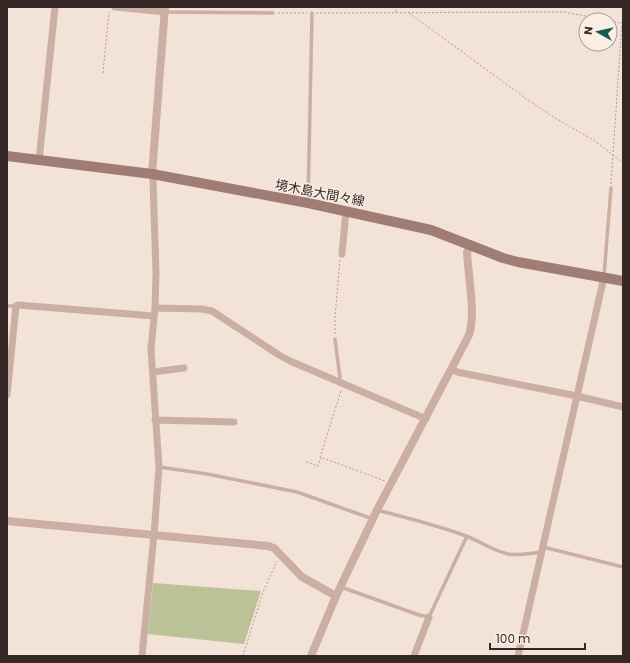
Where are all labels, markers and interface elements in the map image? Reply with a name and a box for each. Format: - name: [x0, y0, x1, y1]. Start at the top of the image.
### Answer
- north arrow: [578, 12, 618, 52]
- text: N: [580, 25, 597, 36]
- street label: 境木島大間々線: [274, 175, 366, 211]
- scale bar: [490, 625, 585, 651]
- text: 100 m: [496, 630, 530, 647]

